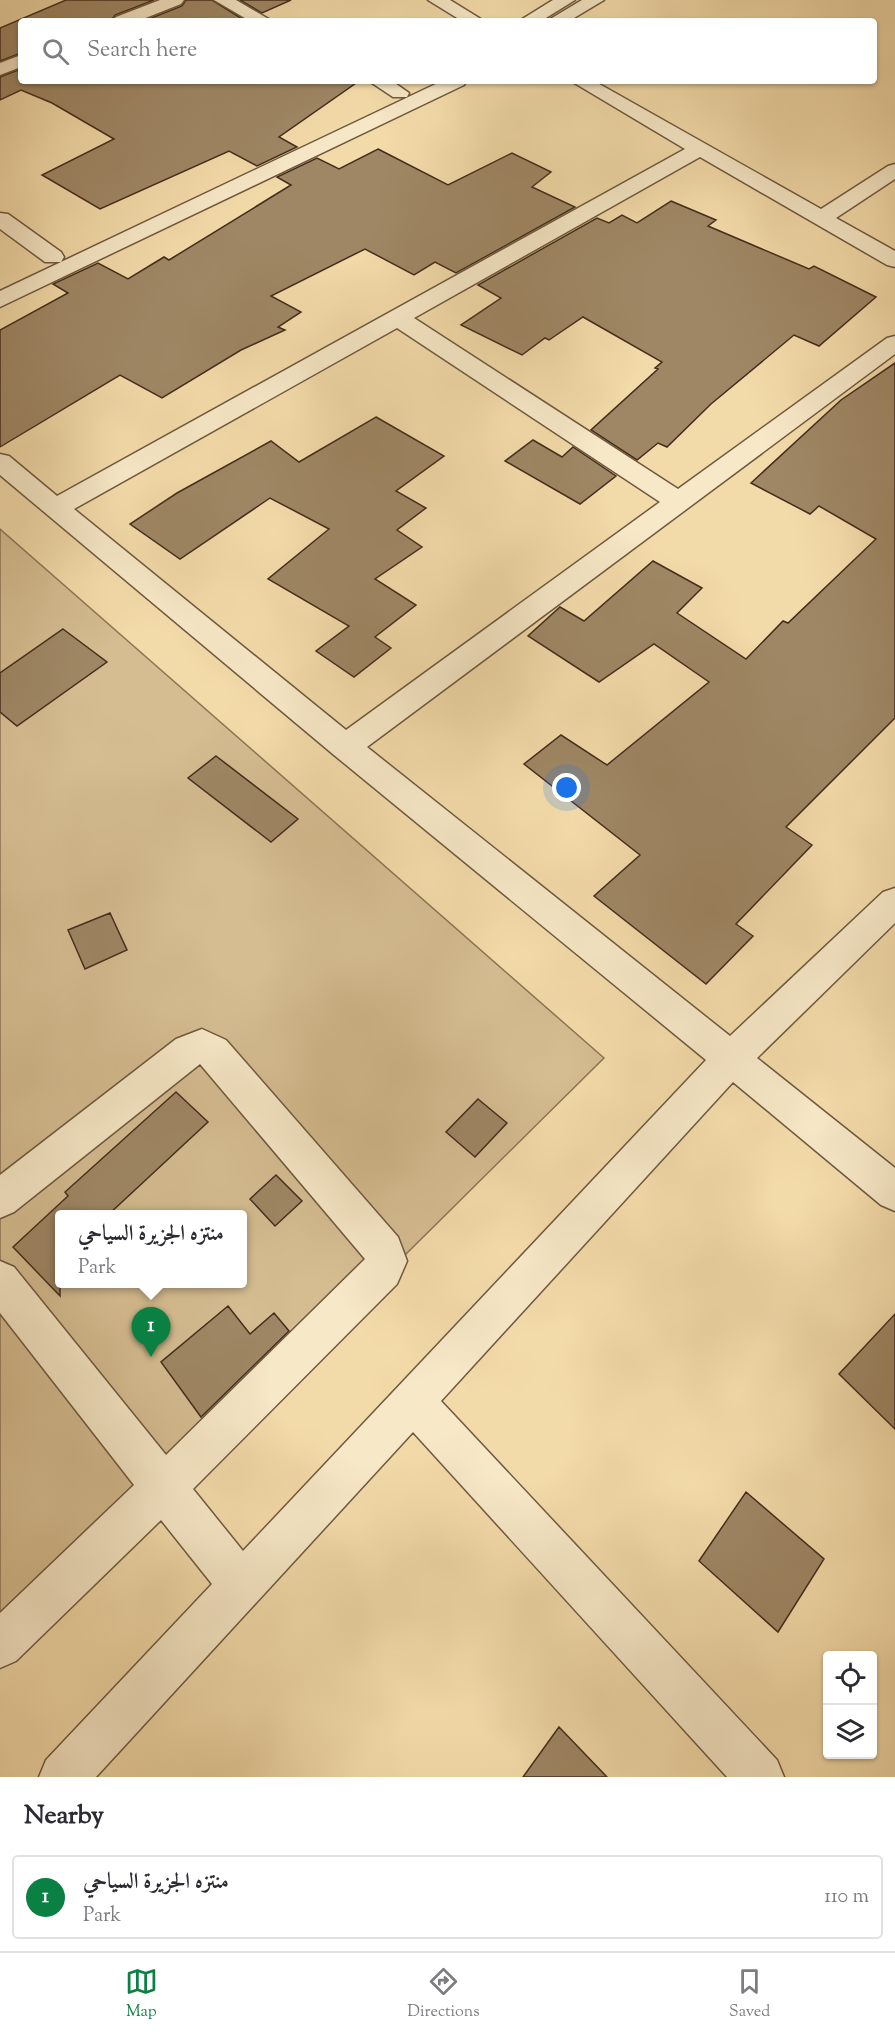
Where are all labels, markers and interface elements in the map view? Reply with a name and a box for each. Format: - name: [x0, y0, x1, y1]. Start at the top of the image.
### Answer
- search box: [18, 18, 877, 84]
- icon: search: [39, 35, 72, 68]
- text: Search here: [87, 35, 197, 67]
- your location: [552, 773, 581, 802]
- popup: [55, 1210, 247, 1288]
- text: منتزه الجزيرة السياحي: [78, 1219, 224, 1251]
- text: Park: [78, 1254, 116, 1283]
- pin: 1: [132, 1308, 170, 1357]
- map controls: [823, 1651, 877, 1759]
- button: locate: [823, 1651, 877, 1705]
- button: layers: [823, 1705, 877, 1759]
- text: Nearby: [24, 1798, 104, 1835]
- text: منتزه الجزيرة السياحي: [83, 1867, 229, 1899]
- text: 1: [42, 1883, 49, 1912]
- text: 110 m: [824, 1883, 869, 1912]
- text: Park: [83, 1902, 121, 1931]
- tab: Map: [125, 1965, 158, 2024]
- tab: Directions: [407, 1965, 480, 2024]
- tab: Saved: [729, 1965, 770, 2024]

